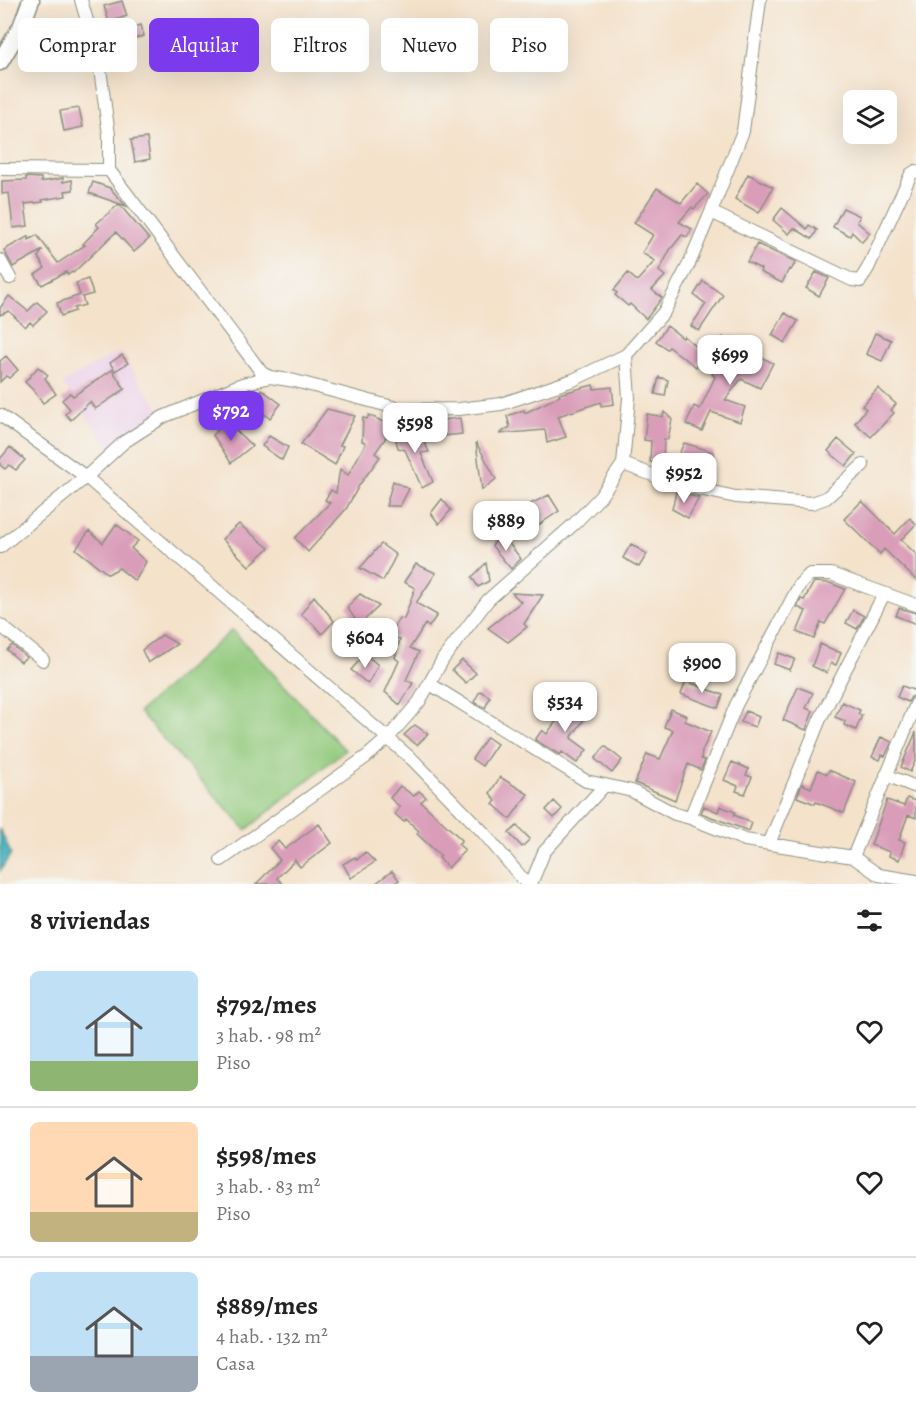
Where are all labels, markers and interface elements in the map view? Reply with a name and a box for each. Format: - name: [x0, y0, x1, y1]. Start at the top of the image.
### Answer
- chip: Comprar: [18, 18, 137, 72]
- chip: Alquilar: [149, 18, 259, 72]
- chip: Filtros: [271, 18, 369, 72]
- chip: Nuevo: [381, 18, 478, 72]
- chip: Piso: [490, 18, 568, 72]
- map controls: [843, 90, 897, 144]
- button: layers: [843, 90, 897, 144]
- pin: $699: [694, 335, 766, 386]
- text: $699: [711, 341, 749, 368]
- pin: $792: [195, 391, 267, 442]
- text: $792: [213, 397, 249, 424]
- pin: $598: [379, 403, 451, 454]
- text: $598: [397, 409, 433, 436]
- pin: $952: [648, 453, 720, 504]
- text: $952: [666, 459, 702, 486]
- pin: $889: [470, 501, 542, 552]
- text: $889: [487, 507, 525, 534]
- pin: $604: [329, 618, 401, 669]
- text: $604: [346, 624, 384, 651]
- pin: $900: [666, 643, 738, 694]
- text: $900: [683, 649, 721, 676]
- pin: $534: [529, 682, 601, 733]
- text: $534: [547, 688, 583, 715]
- text: 8 viviendas: [30, 903, 150, 938]
- icon: filters: [853, 904, 886, 937]
- text: $792/mes: [216, 987, 317, 1022]
- icon: home: [78, 995, 150, 1067]
- icon: heart: [853, 1015, 886, 1048]
- text: 3 hab. · 98 m²: [216, 1022, 321, 1049]
- text: Piso: [216, 1049, 250, 1076]
- text: $598/mes: [216, 1138, 317, 1173]
- icon: home: [78, 1146, 150, 1218]
- icon: heart: [853, 1166, 886, 1199]
- text: 3 hab. · 83 m²: [216, 1173, 320, 1200]
- text: Piso: [216, 1200, 250, 1227]
- text: $889/mes: [216, 1288, 318, 1323]
- icon: home: [78, 1296, 150, 1368]
- icon: heart: [853, 1316, 886, 1349]
- text: 4 hab. · 132 m²: [216, 1323, 328, 1350]
- text: Casa: [216, 1350, 255, 1377]

